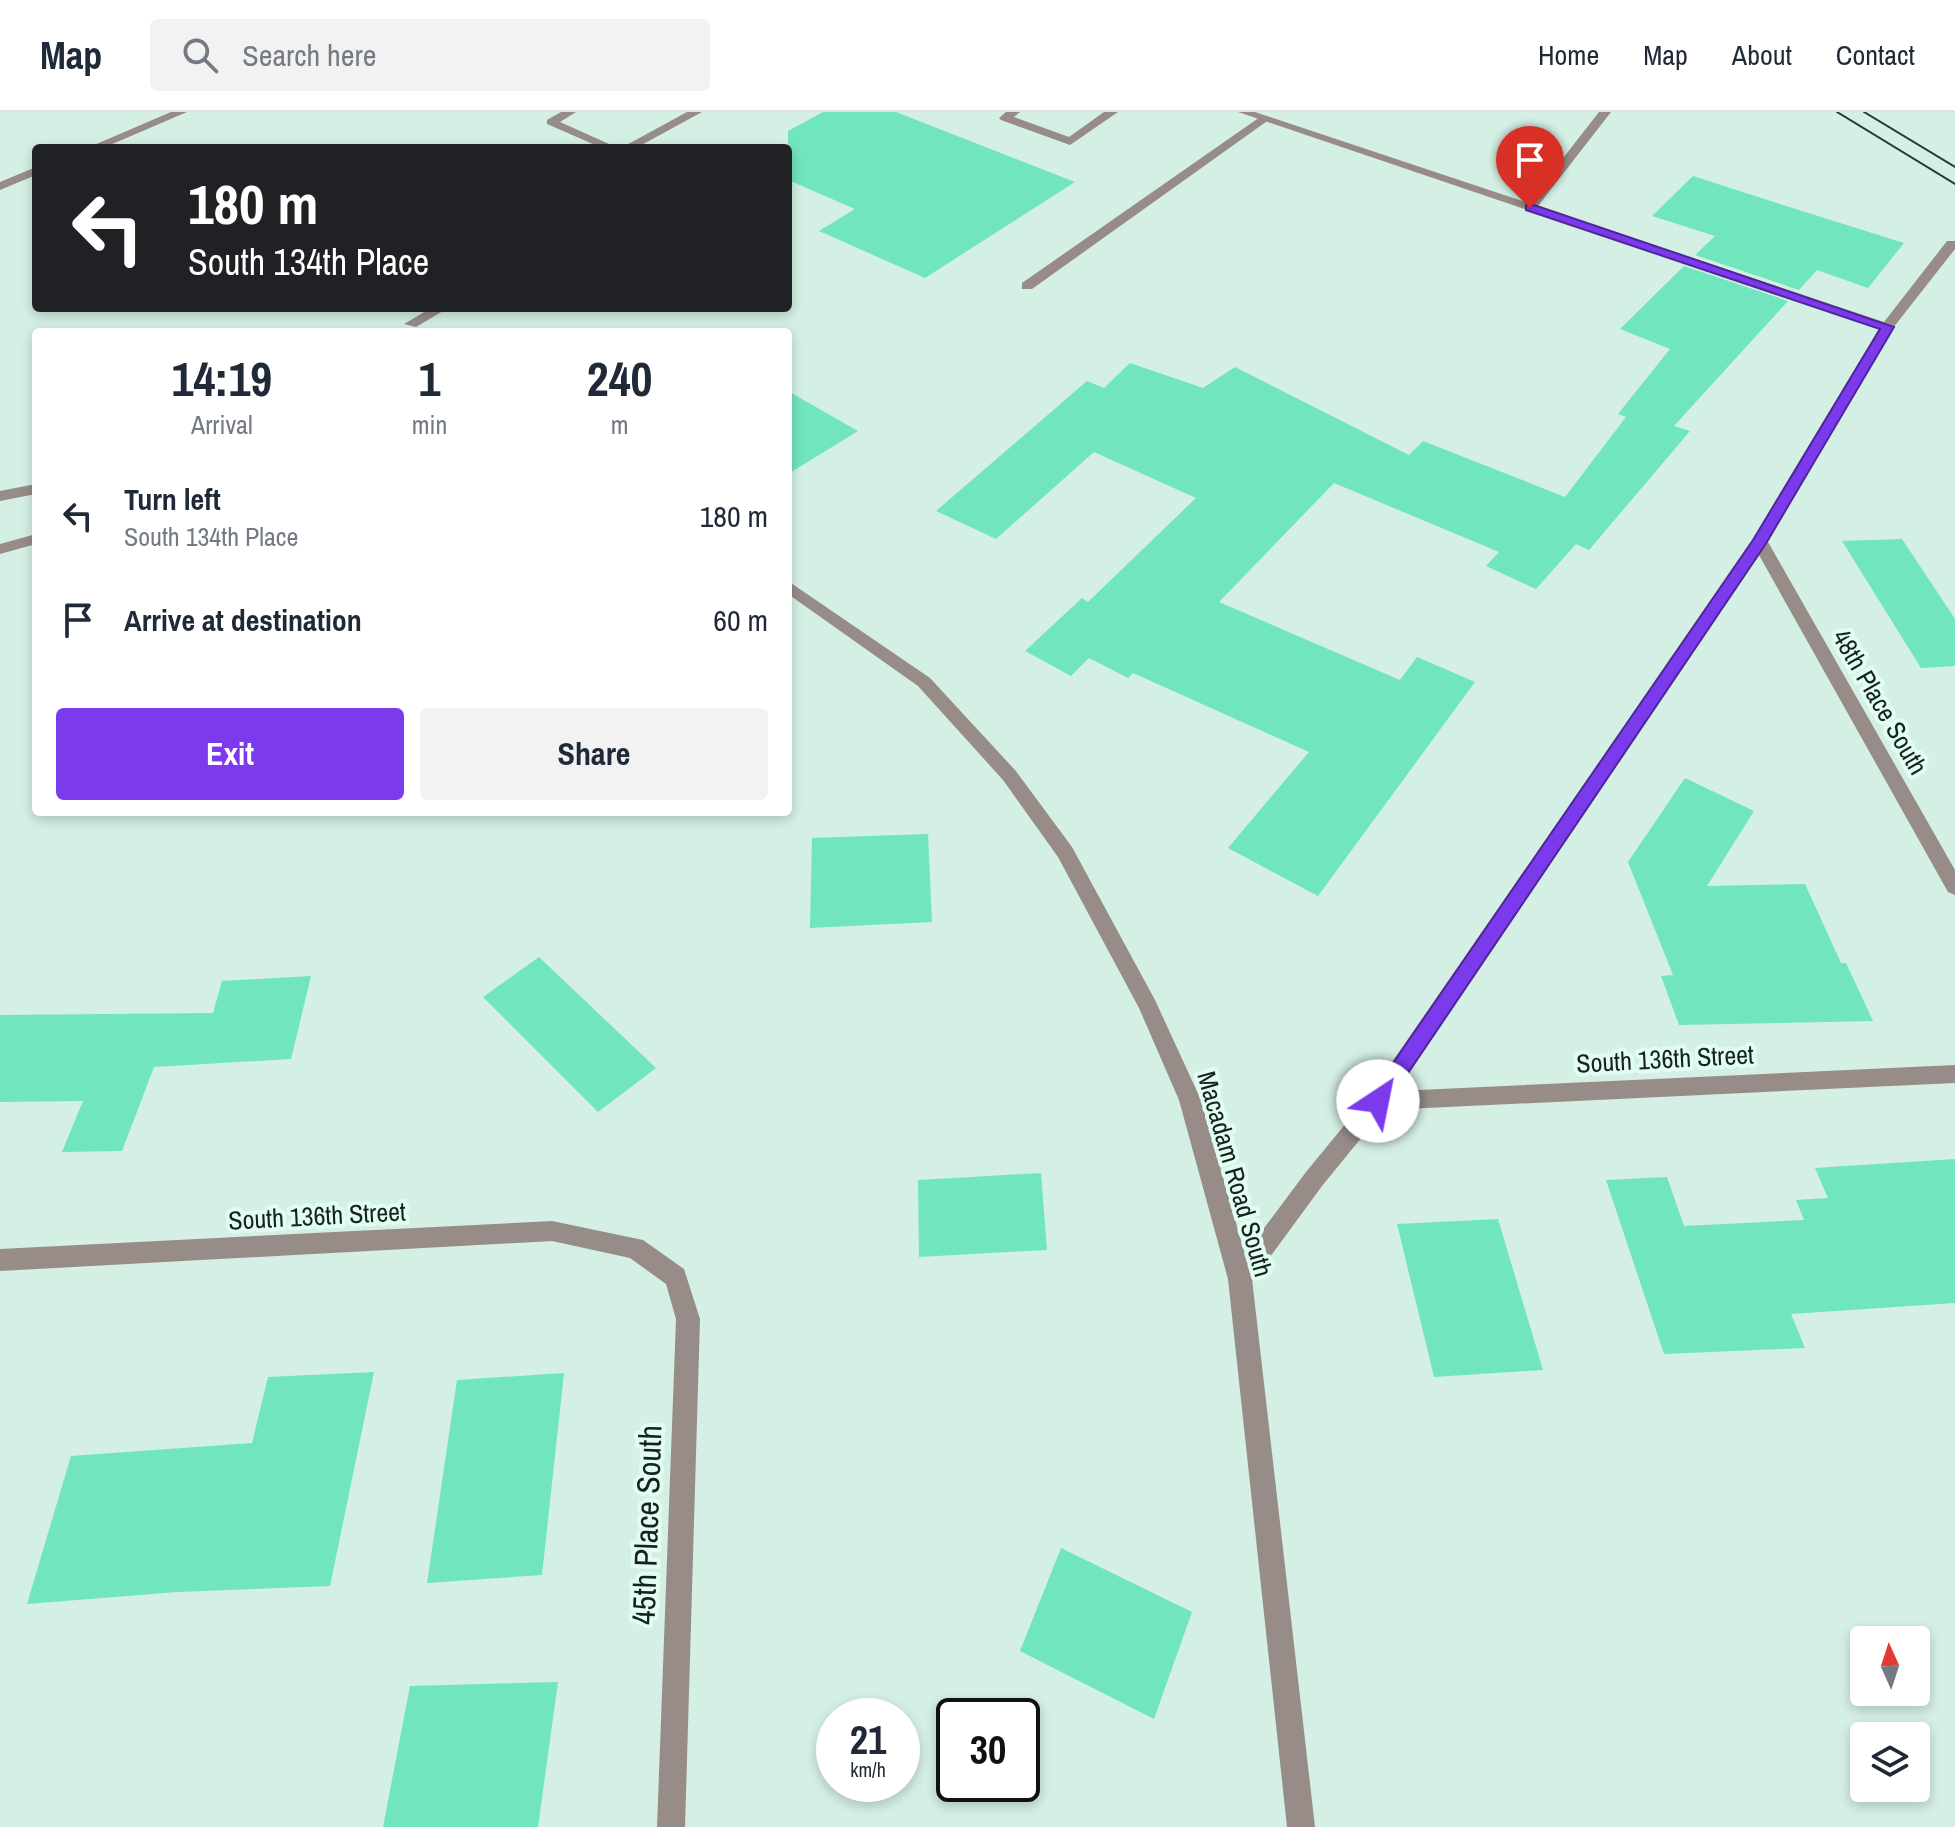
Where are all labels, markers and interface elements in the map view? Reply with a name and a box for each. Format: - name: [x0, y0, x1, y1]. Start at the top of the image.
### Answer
- search box: [150, 19, 710, 91]
- text: Map: [40, 30, 102, 81]
- icon: search: [178, 33, 222, 77]
- text: Search here: [242, 35, 376, 75]
- text: Home: [1538, 36, 1599, 74]
- text: Map: [1643, 36, 1688, 74]
- text: About: [1732, 36, 1792, 74]
- text: Contact: [1836, 36, 1915, 74]
- pin: [1496, 126, 1564, 208]
- icon: arrive: [1508, 138, 1552, 182]
- text: 180 m: [188, 166, 318, 241]
- icon: left: [56, 176, 160, 280]
- text: South 134th Place: [188, 238, 429, 286]
- text: 14:19: [172, 346, 272, 411]
- text: 1: [419, 346, 440, 411]
- text: 240: [587, 346, 652, 411]
- text: Arrival: [191, 407, 253, 442]
- text: min: [412, 407, 447, 442]
- text: m: [611, 407, 629, 442]
- text: Turn left: [124, 479, 221, 519]
- icon: left: [56, 494, 100, 538]
- text: 180 m: [700, 496, 768, 536]
- text: South 134th Place: [124, 519, 298, 554]
- icon: arrive: [56, 598, 100, 642]
- text: Arrive at destination: [124, 600, 362, 640]
- text: 60 m: [713, 600, 768, 640]
- street label: 48th Place South: [1825, 623, 1936, 781]
- button: Exit: [56, 708, 404, 800]
- button: Share: [420, 708, 768, 800]
- street label: South 136th Street: [1575, 1036, 1755, 1081]
- position arrow: [1336, 1059, 1420, 1143]
- street label: Macadam Road South: [1189, 1067, 1282, 1281]
- street label: South 136th Street: [227, 1193, 407, 1238]
- street label: 45th Place South: [622, 1424, 671, 1626]
- north arrow: [1850, 1626, 1930, 1706]
- map controls: [1850, 1626, 1930, 1802]
- speed limit sign: 30: [936, 1698, 1040, 1802]
- text: 21: [850, 1713, 886, 1766]
- button: layers: [1850, 1722, 1930, 1802]
- text: km/h: [850, 1756, 886, 1783]

